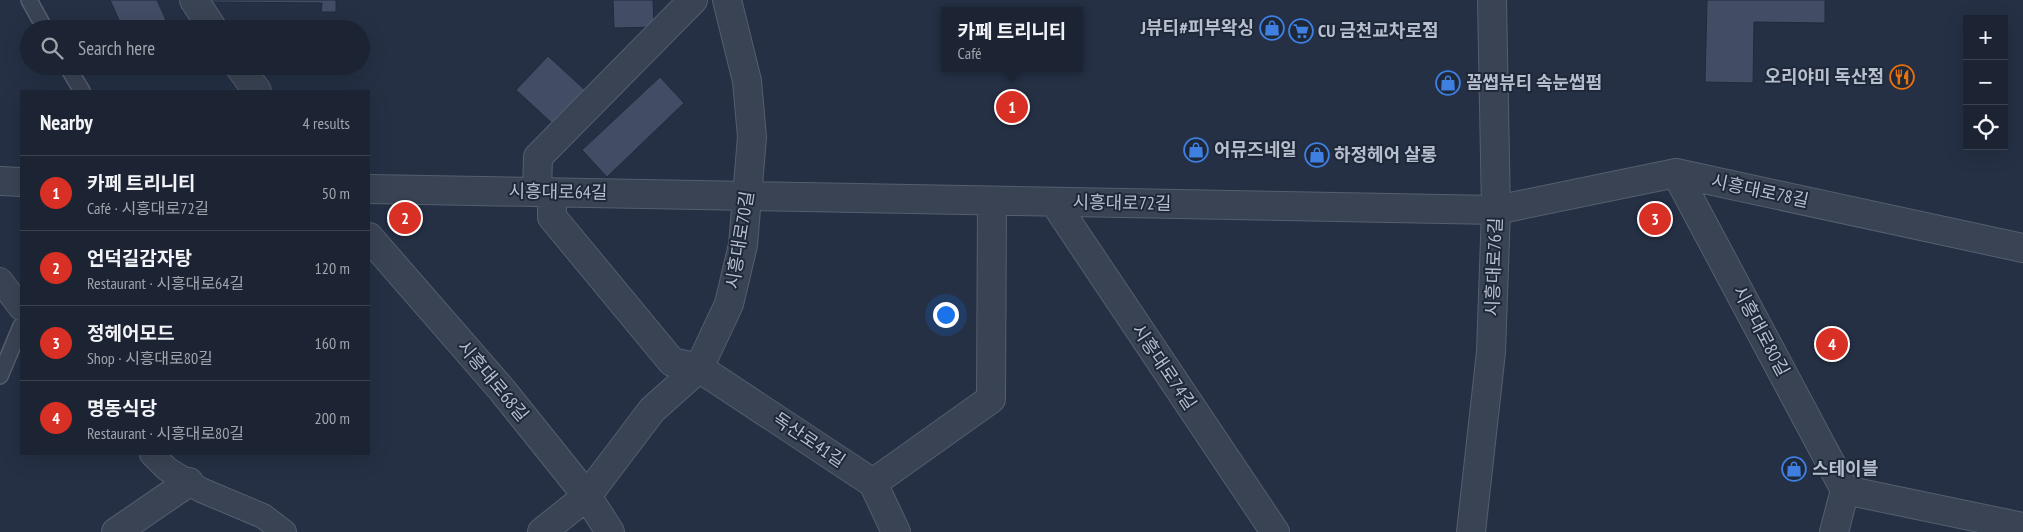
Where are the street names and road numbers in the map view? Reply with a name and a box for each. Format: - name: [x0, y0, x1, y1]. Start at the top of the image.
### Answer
- street label: 시흥대로78길: [1709, 169, 1811, 212]
- street label: 시흥대로64길: [508, 179, 608, 204]
- street label: 시흥대로70길: [720, 189, 759, 291]
- street label: 시흥대로72길: [1072, 190, 1172, 215]
- street label: 시흥대로76길: [1480, 217, 1507, 317]
- street label: 시흥대로80길: [1728, 282, 1795, 380]
- street label: 시흥대로74길: [1127, 319, 1202, 414]
- street label: 시흥대로68길: [453, 335, 534, 426]
- street label: 독산로41길: [769, 407, 850, 472]

